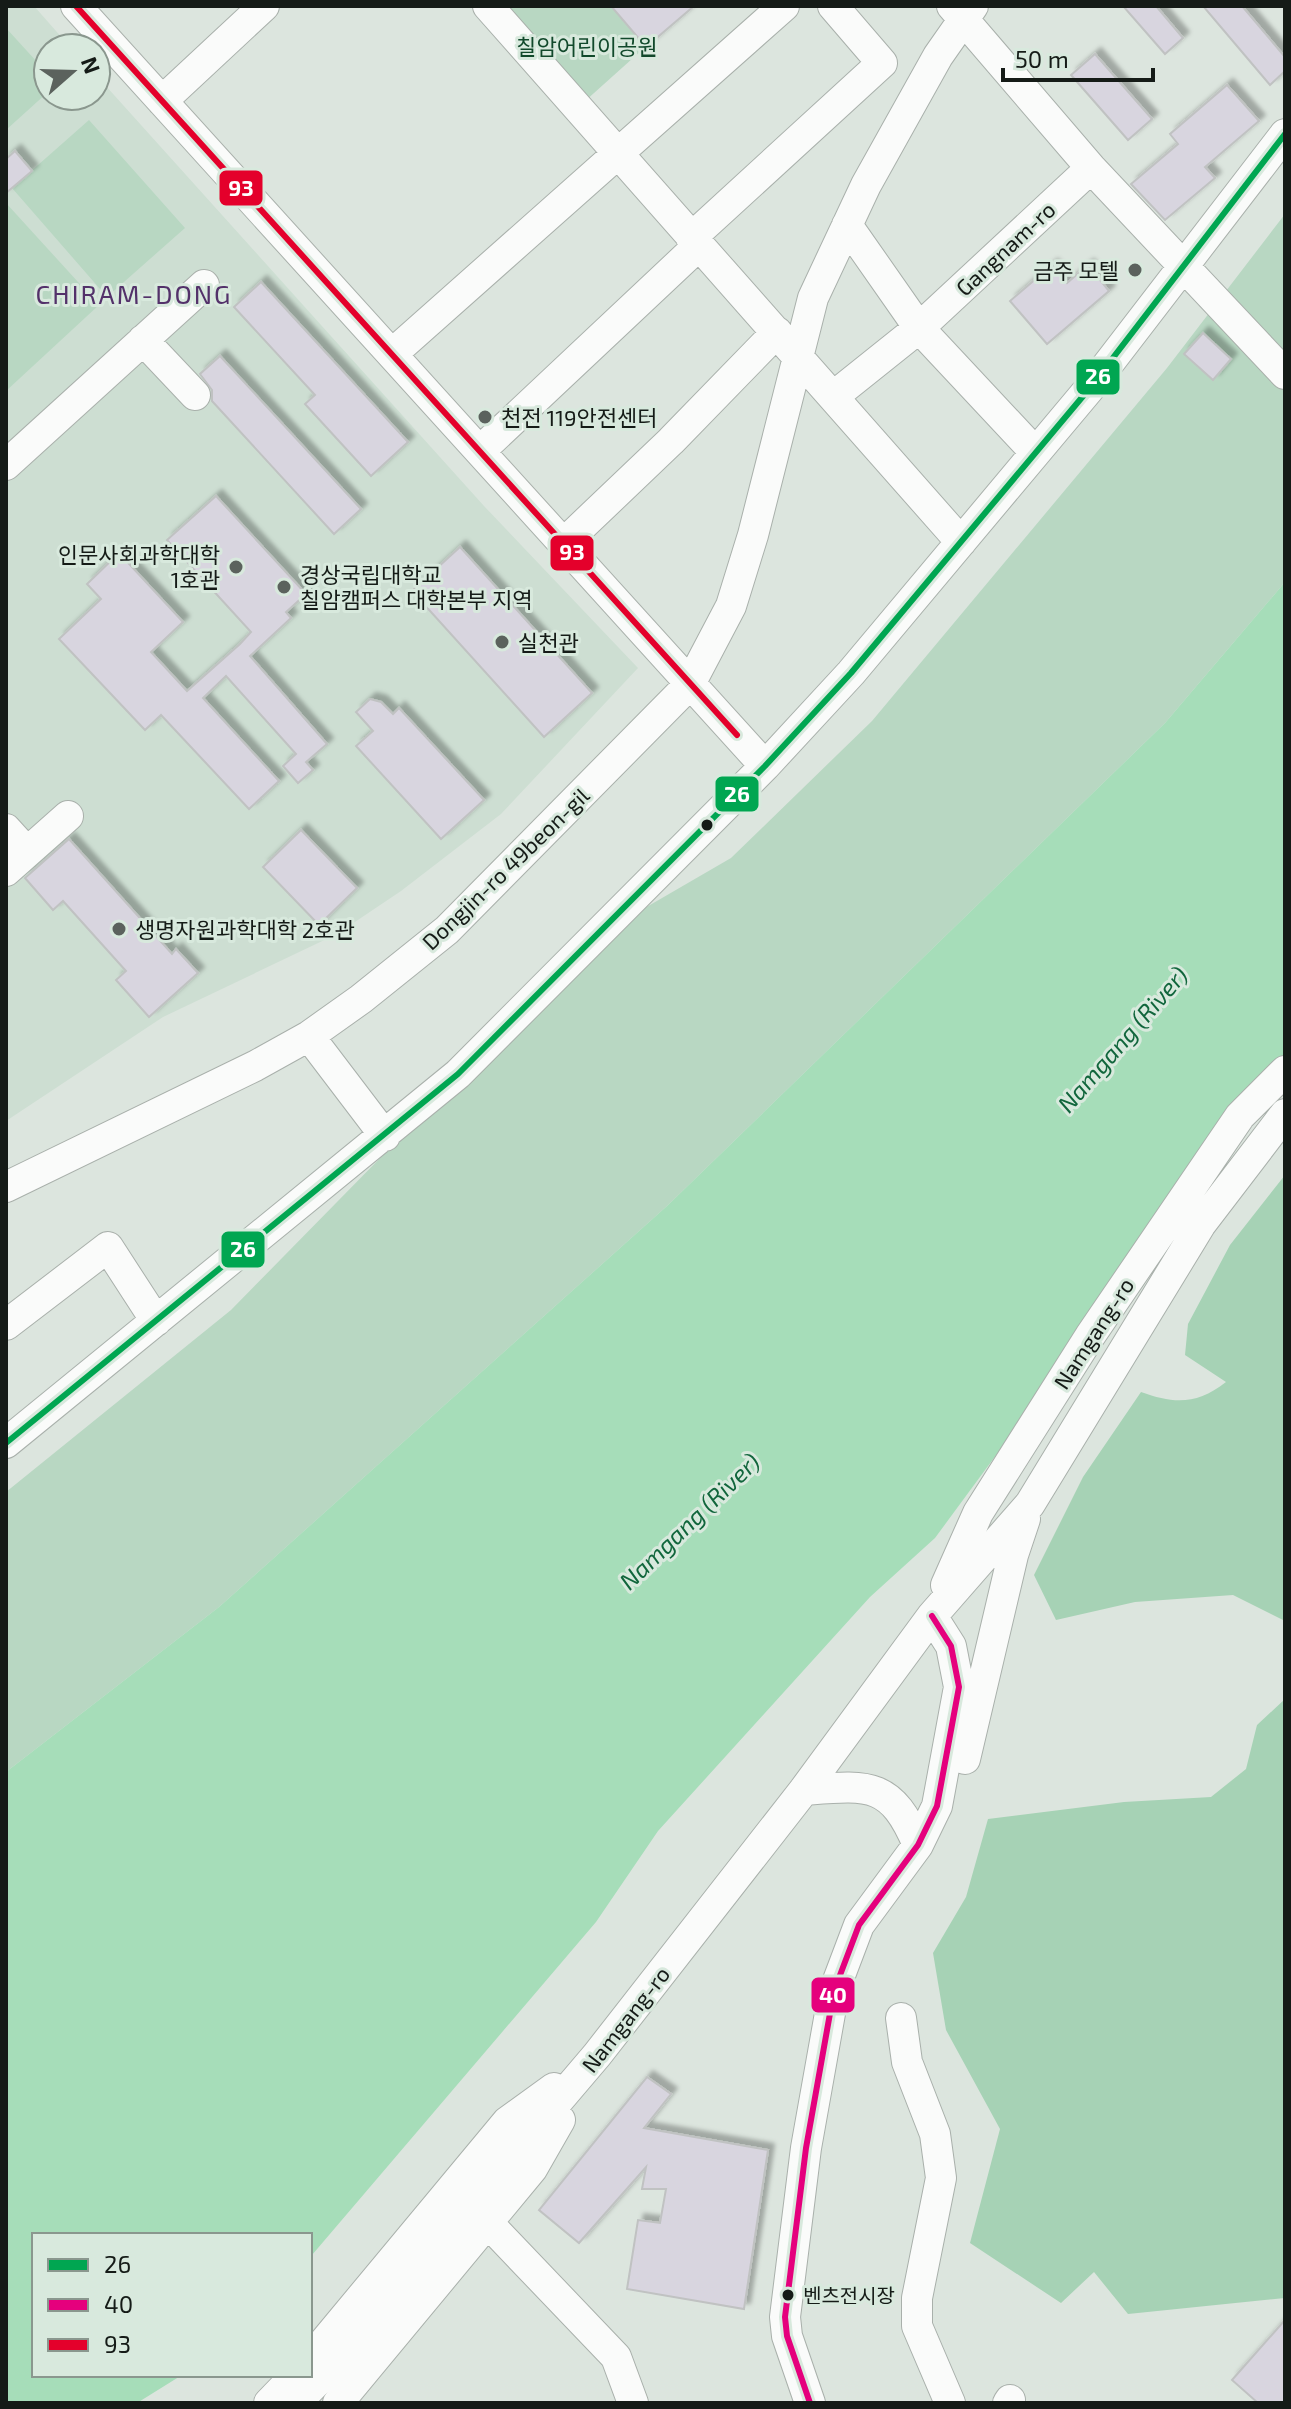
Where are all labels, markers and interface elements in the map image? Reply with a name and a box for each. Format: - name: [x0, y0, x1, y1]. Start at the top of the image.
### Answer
- north arrow: [32, 32, 112, 112]
- scale bar: [1003, 32, 1153, 82]
- park label: 칠암어린이공원: [516, 33, 658, 59]
- text: 50 m: [1015, 44, 1069, 73]
- text: N: [77, 53, 107, 77]
- line badge: 93: [218, 169, 264, 207]
- text: 93: [228, 174, 254, 200]
- street label: Gangnam-ro: [950, 196, 1060, 300]
- place label: 금주 모텔: [1033, 257, 1119, 283]
- marker: 금주 모텔: [1126, 261, 1144, 279]
- district label: CHIRAM-DONG: [36, 278, 232, 309]
- line badge: 26: [1075, 358, 1121, 396]
- text: 26: [1085, 362, 1111, 388]
- place label: 천전 119안전센터: [501, 404, 657, 430]
- marker: 천전 119안전센터: [476, 408, 494, 426]
- line badge: 93: [549, 534, 595, 572]
- text: 93: [559, 538, 585, 564]
- place label: 인문사회과학대학 1호관: [58, 541, 220, 592]
- marker: 인문사회과학대학 1호관: [227, 558, 245, 576]
- place label: 경상국립대학교 칠암캠퍼스 대학본부 지역: [300, 561, 532, 612]
- marker: 경상국립대학교 칠암캠퍼스 대학본부 지역: [275, 578, 293, 596]
- place label: 실천관: [518, 629, 579, 655]
- marker: 실천관: [493, 633, 511, 651]
- line badge: 26: [714, 775, 760, 813]
- text: 26: [724, 780, 750, 806]
- street label: Dongjin-ro 49beon-gil: [416, 781, 595, 955]
- unlabelled marker: [699, 817, 715, 833]
- place label: 생명자원과학대학 2호관: [135, 916, 355, 942]
- marker: 생명자원과학대학 2호관: [110, 920, 128, 938]
- water label: Namgang (River): [1051, 960, 1193, 1118]
- line badge: 26: [220, 1230, 266, 1269]
- text: 26: [230, 1235, 256, 1261]
- street label: Namgang-ro: [1047, 1273, 1139, 1393]
- water label: Namgang (River): [613, 1447, 765, 1595]
- street label: Namgang-ro: [576, 1961, 674, 2077]
- line badge: 40: [810, 1976, 856, 2014]
- text: 40: [819, 1981, 847, 2007]
- legend: [32, 2233, 312, 2377]
- text: 26: [104, 2249, 131, 2278]
- place label: 벤츠전시장: [803, 2283, 895, 2307]
- marker: 벤츠전시장: [780, 2287, 796, 2303]
- text: 40: [104, 2289, 133, 2318]
- text: 93: [104, 2329, 131, 2358]

